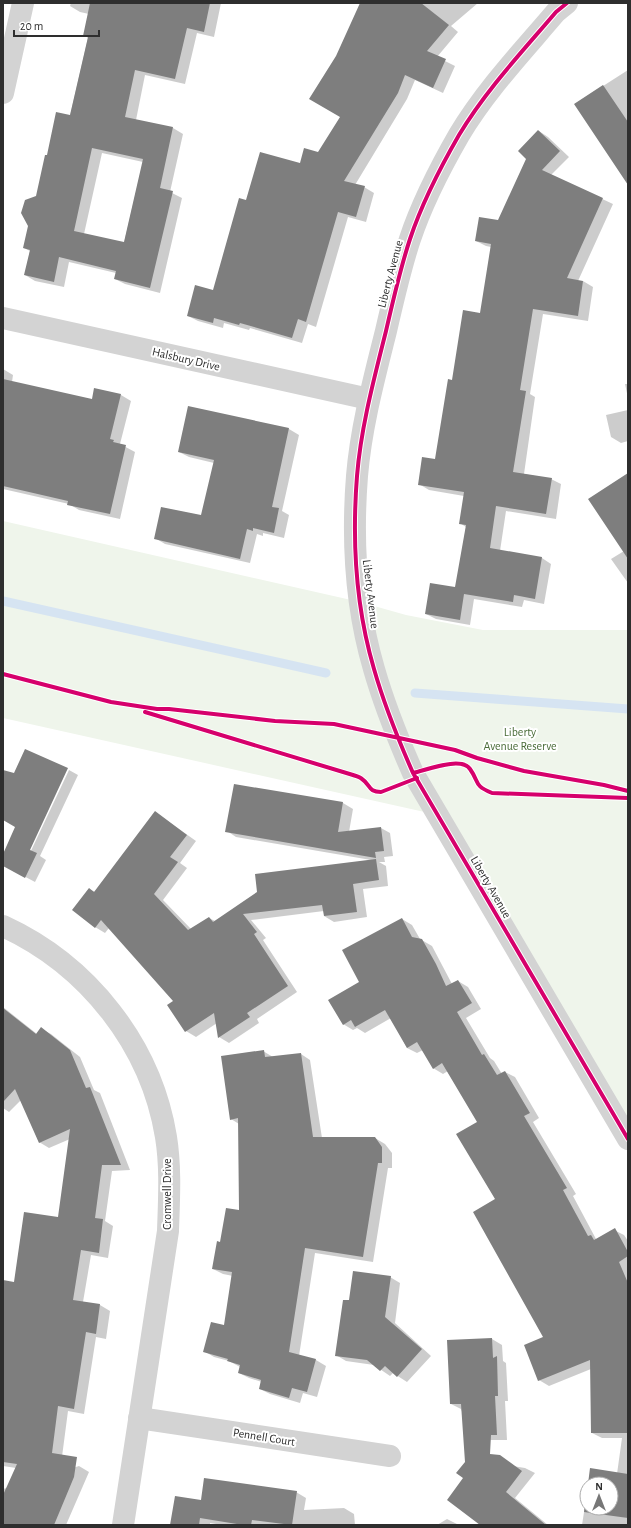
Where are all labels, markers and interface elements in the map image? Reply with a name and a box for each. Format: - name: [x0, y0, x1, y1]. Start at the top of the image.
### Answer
- scale bar: [14, 12, 99, 38]
- text: 20 m: [20, 20, 43, 32]
- street label: Liberty Avenue: [375, 239, 406, 309]
- street label: Halsbury Drive: [151, 345, 221, 374]
- street label: Liberty Avenue: [360, 559, 381, 629]
- park label: Liberty Avenue Reserve: [483, 726, 557, 752]
- street label: Liberty Avenue: [468, 854, 514, 921]
- street label: Cromwell Drive: [161, 1158, 173, 1230]
- street label: Pennell Court: [232, 1426, 296, 1448]
- north arrow: [579, 1476, 619, 1516]
- text: N: [595, 1481, 603, 1492]

